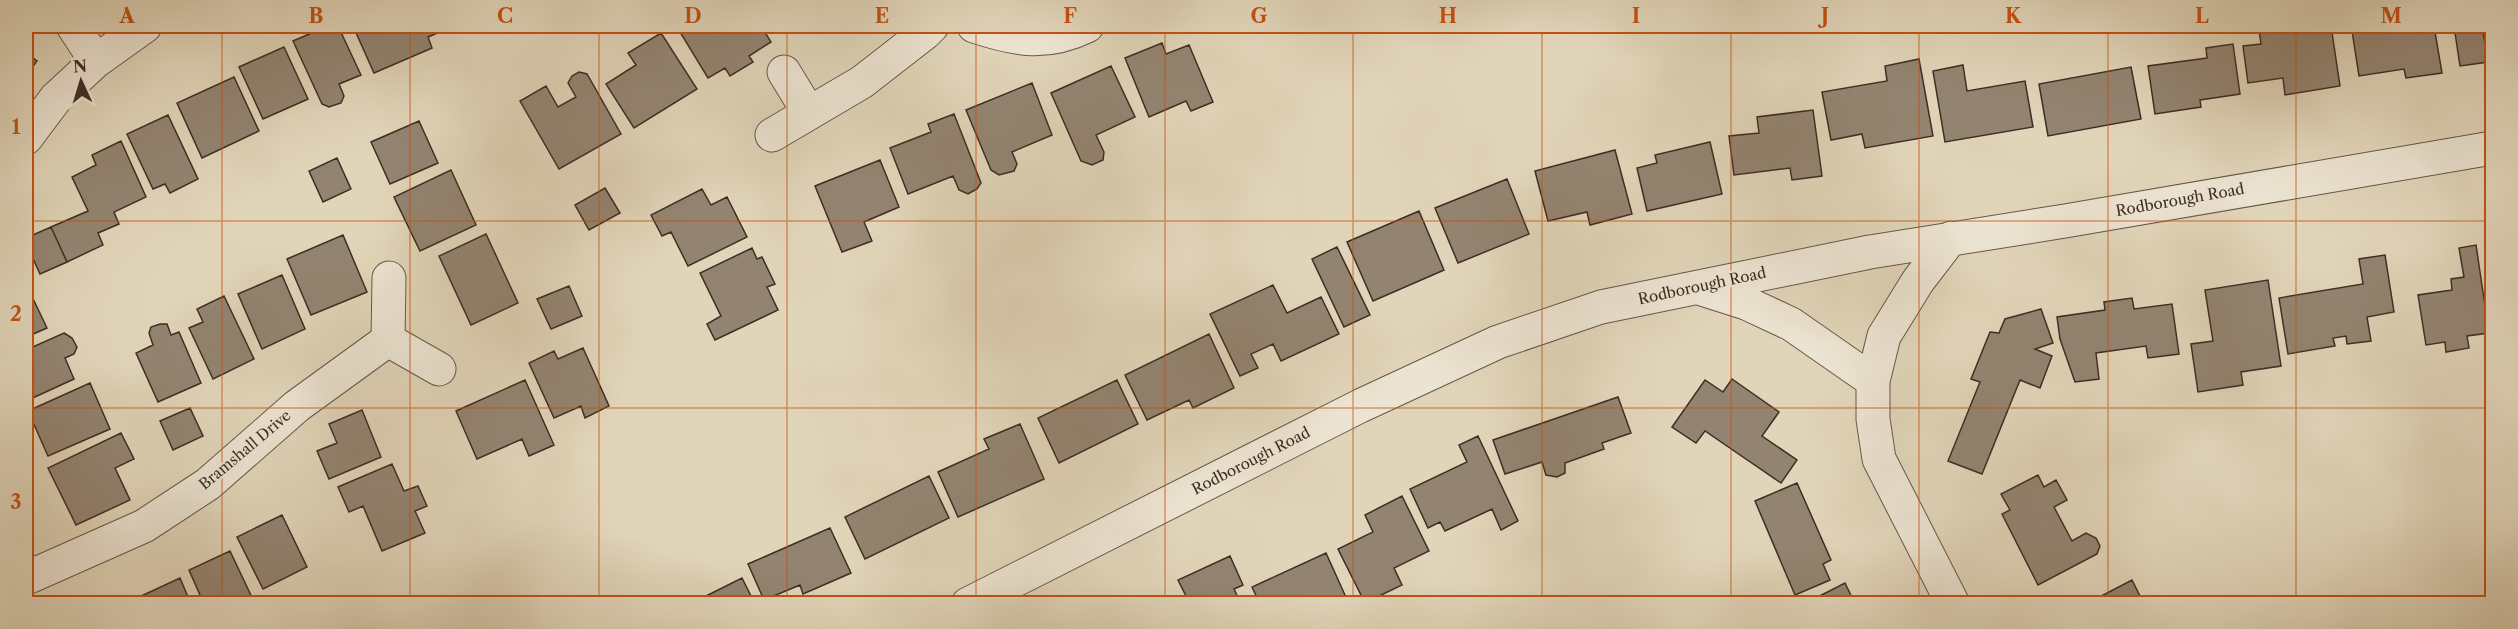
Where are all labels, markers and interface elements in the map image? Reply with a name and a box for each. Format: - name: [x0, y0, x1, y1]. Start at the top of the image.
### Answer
- text: A: [118, 4, 135, 28]
- text: B: [309, 4, 324, 28]
- text: C: [497, 4, 513, 28]
- text: D: [684, 4, 702, 28]
- text: E: [875, 4, 889, 28]
- text: F: [1063, 4, 1077, 28]
- text: G: [1251, 4, 1268, 28]
- text: H: [1439, 4, 1457, 28]
- text: I: [1632, 4, 1640, 28]
- text: J: [1817, 4, 1829, 28]
- text: K: [2005, 4, 2022, 28]
- text: L: [2195, 4, 2209, 28]
- text: M: [2380, 4, 2402, 28]
- north arrow: [51, 51, 111, 111]
- text: N: [72, 56, 88, 76]
- text: 1: [12, 115, 21, 139]
- street label: Rodborough Road: [2114, 179, 2246, 220]
- street label: Rodborough Road: [1636, 263, 1768, 308]
- text: 2: [10, 302, 22, 326]
- street label: Bramshall Drive: [195, 406, 295, 494]
- street label: Rodborough Road: [1188, 422, 1313, 499]
- text: 3: [10, 490, 22, 514]

